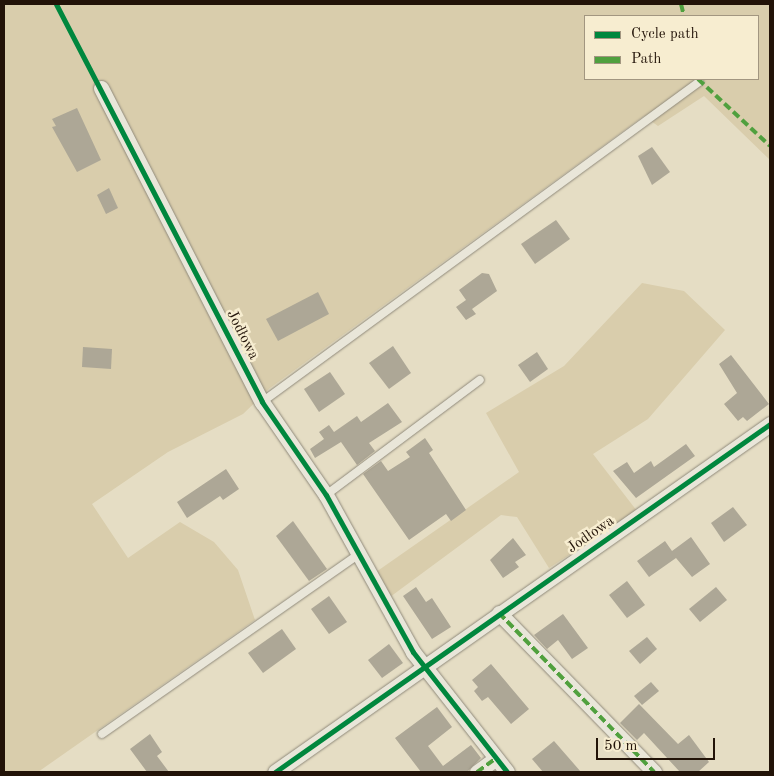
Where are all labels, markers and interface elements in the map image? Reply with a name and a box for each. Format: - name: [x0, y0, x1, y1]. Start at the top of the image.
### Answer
- legend: [584, 15, 759, 80]
- text: Cycle path: [631, 27, 699, 42]
- text: Path: [631, 52, 661, 67]
- street label: Jodłowa: [222, 307, 262, 363]
- street label: Jodłowa: [564, 512, 618, 558]
- scale bar: [599, 728, 718, 760]
- text: 50 m: [604, 739, 638, 754]

